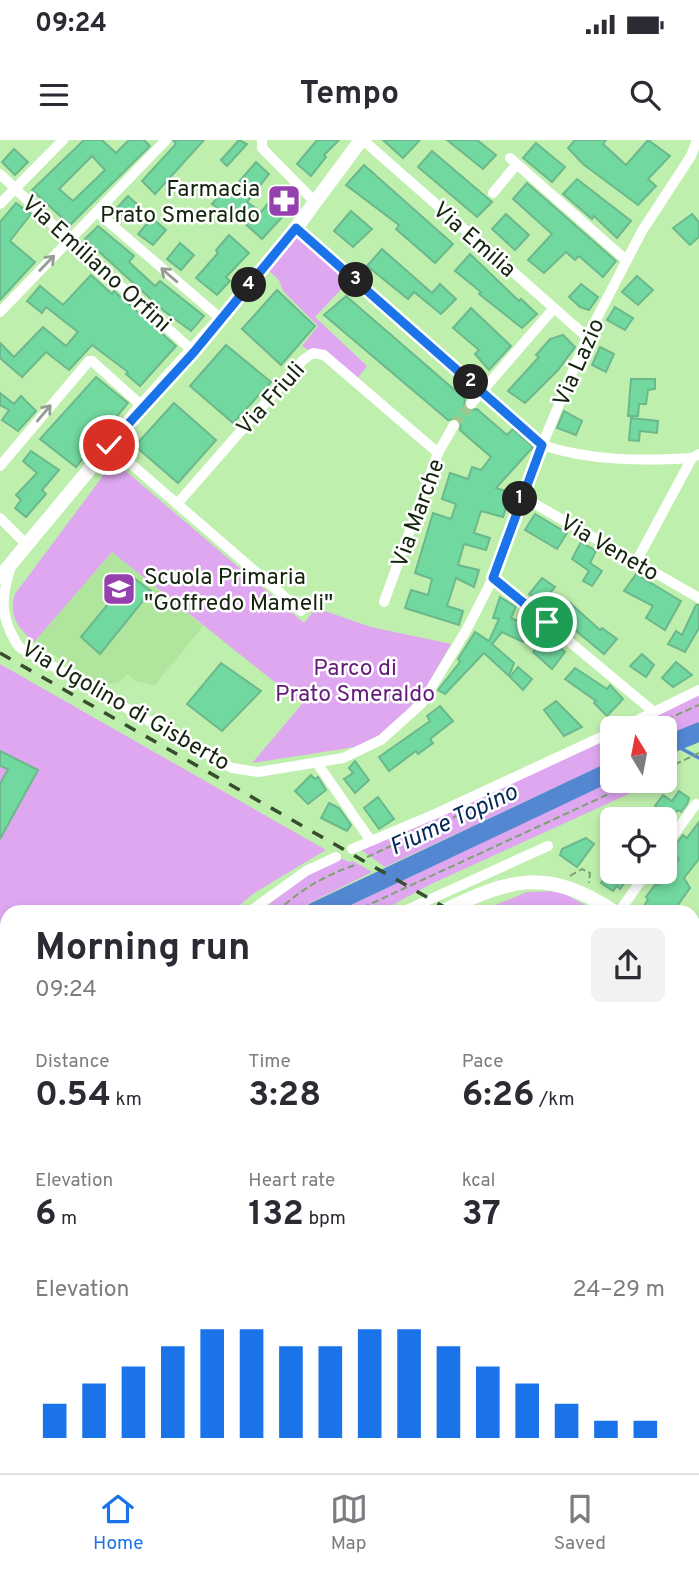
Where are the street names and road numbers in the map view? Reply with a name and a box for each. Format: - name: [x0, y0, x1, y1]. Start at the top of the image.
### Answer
- street label: Via Emiliano Orfini: [14, 190, 176, 340]
- street label: Via Emilia: [426, 197, 521, 285]
- street label: Via Lazio: [548, 314, 613, 412]
- street label: Via Friuli: [231, 357, 312, 442]
- street label: Via Marche: [386, 455, 452, 572]
- street label: Via Veneto: [554, 509, 663, 589]
- street label: Via Ugolino di Gisberto: [15, 636, 234, 779]

